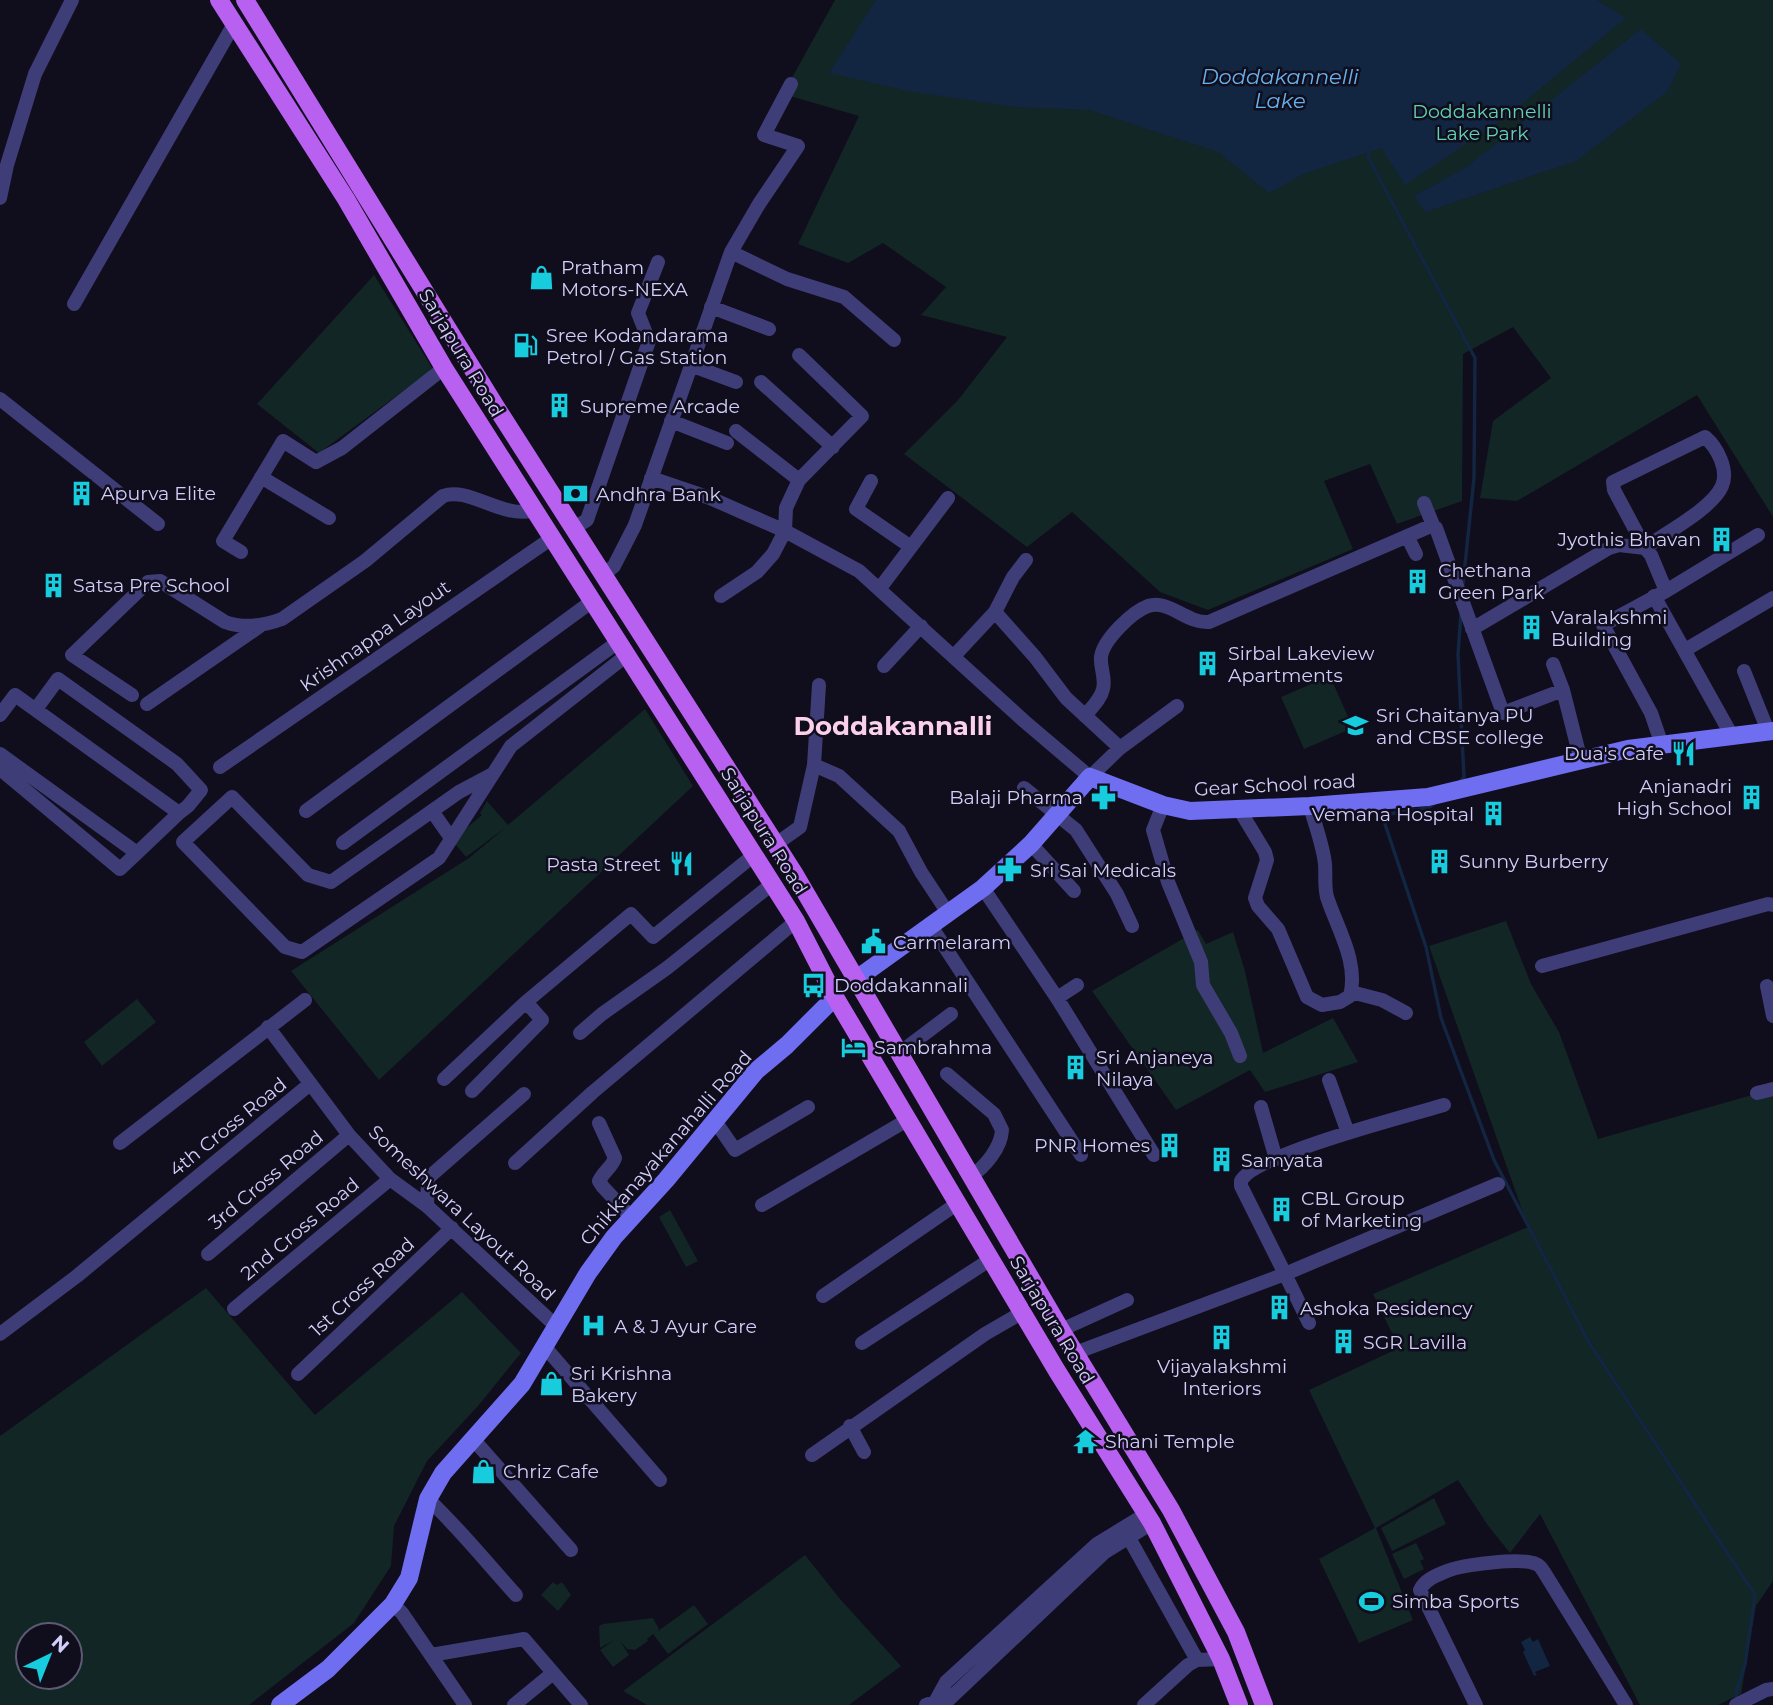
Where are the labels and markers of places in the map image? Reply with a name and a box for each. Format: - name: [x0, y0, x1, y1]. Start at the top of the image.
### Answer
- place label: Pratham Motors-NEXA: [561, 256, 688, 301]
- shop icon: Pratham Motors-NEXA: [527, 264, 555, 292]
- place label: Sree Kodandarama Petrol / Gas Station: [546, 324, 728, 369]
- fuel station icon: Sree Kodandarama Petrol / Gas Station: [512, 332, 540, 360]
- building icon: Supreme Arcade: [546, 392, 574, 420]
- place label: Supreme Arcade: [580, 395, 740, 418]
- building icon: Apurva Elite: [67, 479, 95, 507]
- bank icon: Andhra Bank: [562, 480, 590, 508]
- place label: Apurva Elite: [101, 482, 216, 505]
- place label: Andhra Bank: [596, 483, 722, 506]
- building icon: Jyothis Bhavan: [1707, 525, 1735, 553]
- place label: Jyothis Bhavan: [1556, 528, 1701, 551]
- place label: Chethana Green Park: [1438, 559, 1545, 604]
- building icon: Chethana Green Park: [1404, 567, 1432, 595]
- building icon: Satsa Pre School: [39, 571, 67, 599]
- place label: Satsa Pre School: [73, 574, 230, 597]
- place label: Varalakshmi Building: [1551, 606, 1667, 651]
- building icon: Varalakshmi Building: [1517, 614, 1545, 642]
- place label: Sirbal Lakeview Apartments: [1228, 642, 1375, 687]
- building icon: Sirbal Lakeview Apartments: [1194, 650, 1222, 678]
- place label: Sri Chaitanya PU and CBSE college: [1376, 704, 1544, 749]
- school or university icon: Sri Chaitanya PU and CBSE college: [1342, 712, 1370, 740]
- restaurant icon: Dua's Cafe: [1670, 739, 1698, 767]
- place label: Dua's Cafe: [1564, 742, 1664, 765]
- place label: Anjanadri High School: [1617, 775, 1732, 820]
- pharmacy icon: Balaji Pharma: [1089, 783, 1117, 811]
- building icon: Anjanadri High School: [1738, 783, 1766, 811]
- place label: Balaji Pharma: [949, 786, 1083, 809]
- building icon: Vemana Hospital: [1480, 800, 1508, 828]
- place label: Vemana Hospital: [1312, 803, 1474, 826]
- building icon: Sunny Burberry: [1425, 847, 1453, 875]
- restaurant icon: Pasta Street: [667, 850, 695, 878]
- place label: Sunny Burberry: [1459, 850, 1609, 873]
- place label: Pasta Street: [546, 853, 661, 876]
- pharmacy icon: Sri Sai Medicals: [996, 856, 1024, 884]
- place label: Sri Sai Medicals: [1030, 859, 1176, 882]
- public building icon: Carmelaram: [859, 928, 887, 956]
- place label: Carmelaram: [893, 931, 1011, 954]
- bus stop icon: Doddakannali: [800, 971, 828, 999]
- place label: Doddakannali: [834, 974, 968, 997]
- hotel icon: Sambrahma: [840, 1033, 868, 1061]
- place label: Sambrahma: [874, 1036, 992, 1059]
- place label: Sri Anjaneya Nilaya: [1096, 1046, 1213, 1091]
- building icon: Sri Anjaneya Nilaya: [1062, 1054, 1090, 1082]
- building icon: PNR Homes: [1156, 1131, 1184, 1159]
- place label: PNR Homes: [1034, 1134, 1150, 1157]
- building icon: Samyata: [1207, 1146, 1235, 1174]
- place label: Samyata: [1241, 1149, 1323, 1172]
- place label: CBL Group of Marketing: [1301, 1187, 1422, 1232]
- building icon: CBL Group of Marketing: [1267, 1195, 1295, 1223]
- building icon: Ashoka Residency: [1266, 1294, 1294, 1322]
- place label: Ashoka Residency: [1300, 1297, 1473, 1320]
- hospital icon: A & J Ayur Care: [580, 1312, 608, 1340]
- place label: A & J Ayur Care: [614, 1315, 757, 1338]
- building icon: Vijayalakshmi Interiors: [1208, 1324, 1236, 1352]
- building icon: SGR Lavilla: [1329, 1328, 1357, 1356]
- place label: SGR Lavilla: [1363, 1331, 1467, 1354]
- place label: Vijayalakshmi Interiors: [1157, 1355, 1287, 1400]
- place label: Sri Krishna Bakery: [571, 1362, 672, 1407]
- shop icon: Sri Krishna Bakery: [537, 1370, 565, 1398]
- temple icon: Shani Temple: [1071, 1427, 1099, 1455]
- place label: Shani Temple: [1105, 1430, 1235, 1453]
- shop icon: Chriz Cafe: [469, 1457, 497, 1485]
- place label: Chriz Cafe: [503, 1460, 599, 1483]
- sports icon: Simba Sports: [1358, 1587, 1386, 1615]
- place label: Simba Sports: [1392, 1590, 1519, 1613]

